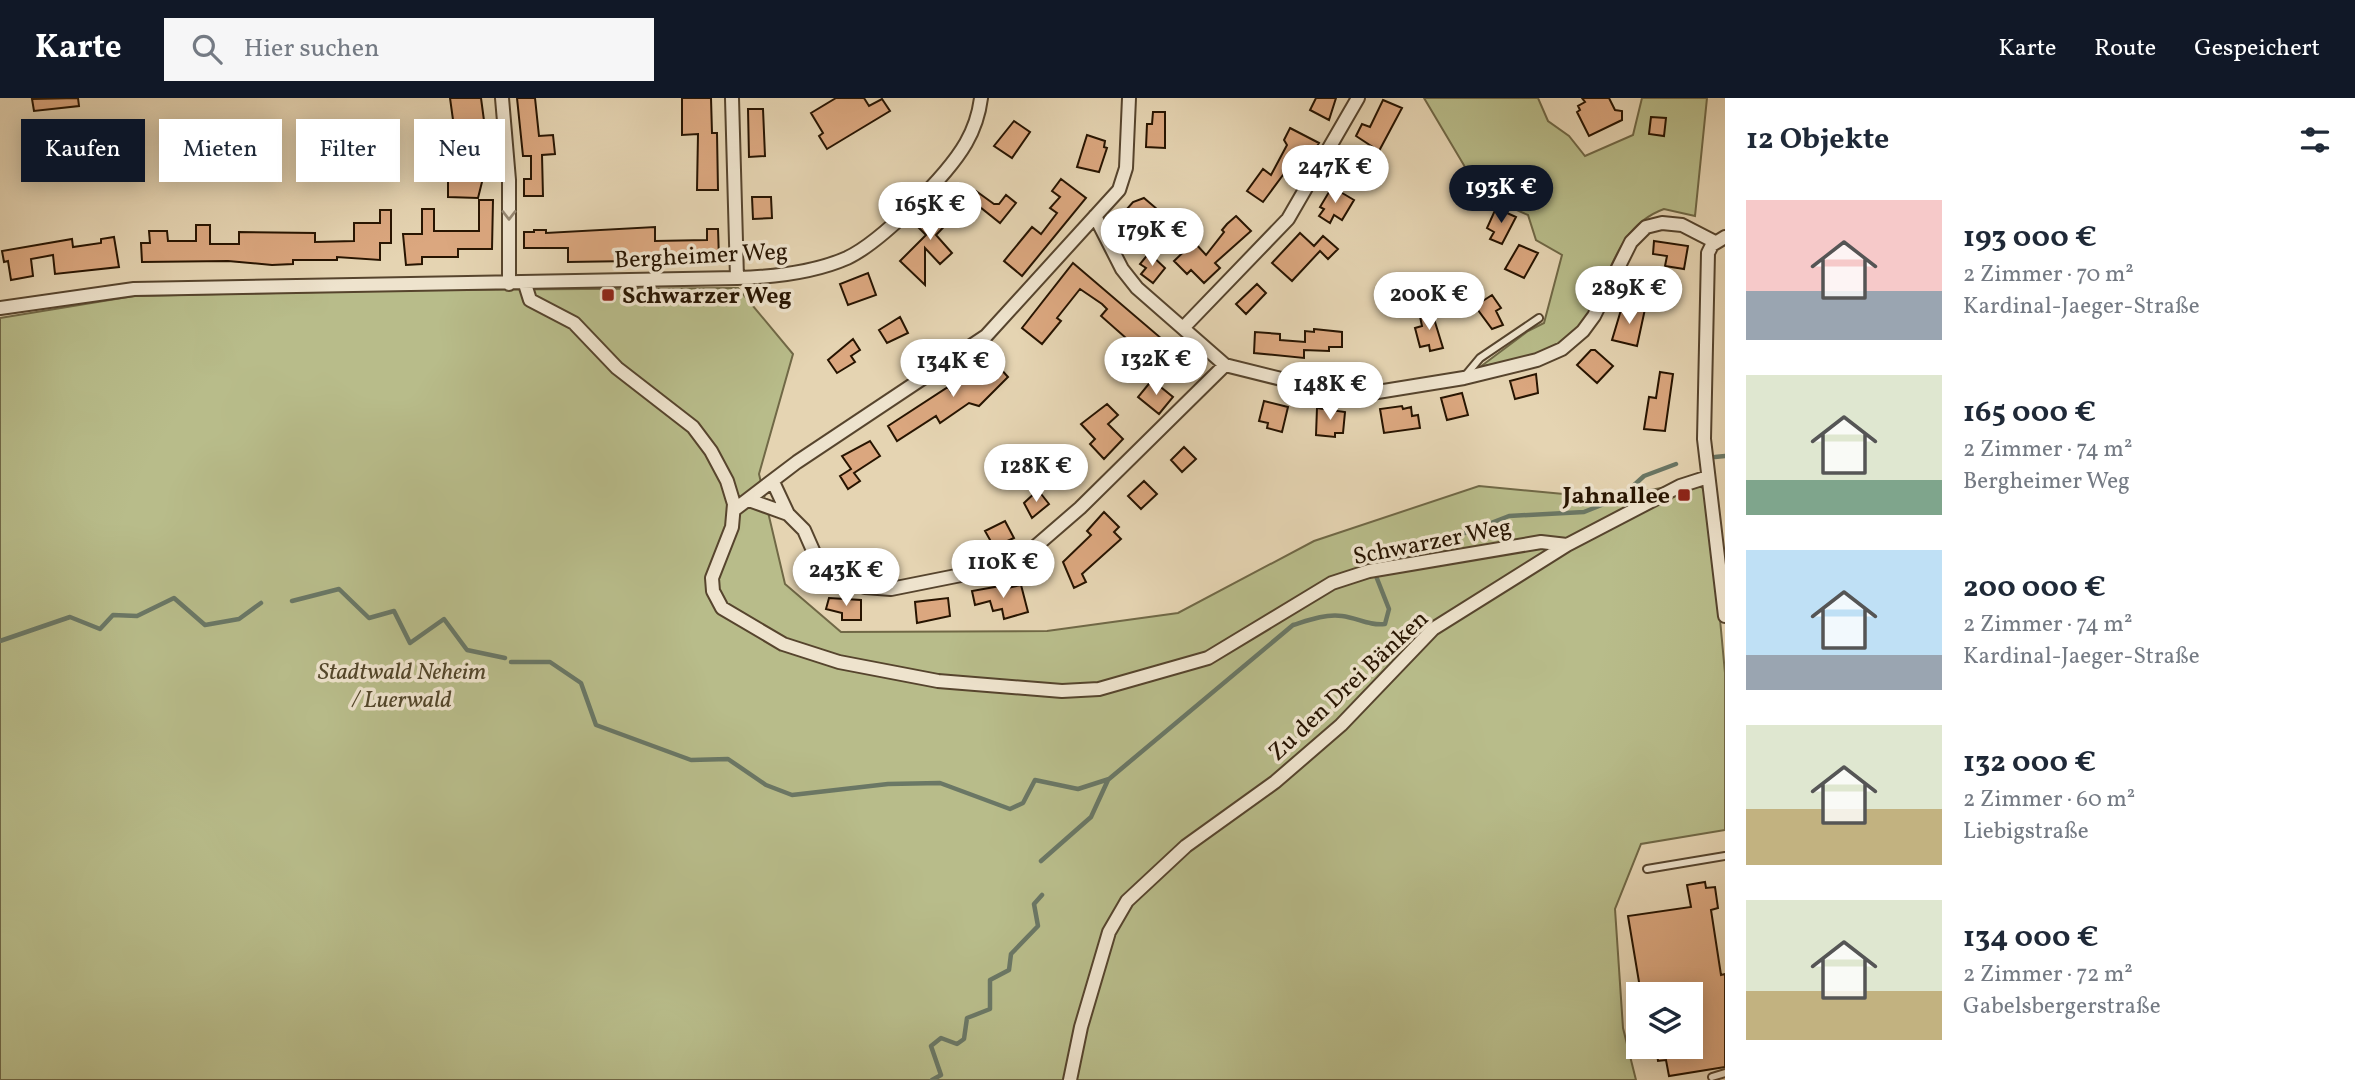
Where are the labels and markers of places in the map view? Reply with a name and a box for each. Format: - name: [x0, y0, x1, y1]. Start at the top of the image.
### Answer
- pin: 247K €: [1278, 146, 1392, 205]
- pin: 193K €: [1444, 166, 1558, 225]
- pin: 165K €: [873, 183, 987, 242]
- pin: 179K €: [1095, 208, 1209, 268]
- pin: 289K €: [1572, 266, 1686, 326]
- pin: 200K €: [1372, 272, 1486, 332]
- place label: Schwarzer Weg: [622, 280, 792, 314]
- marker: Schwarzer Weg: [600, 287, 616, 303]
- pin: 132K €: [1099, 338, 1213, 397]
- pin: 134K €: [896, 340, 1010, 399]
- pin: 148K €: [1273, 362, 1387, 422]
- pin: 128K €: [979, 444, 1093, 504]
- place label: Jahnallee: [1562, 480, 1670, 514]
- marker: Jahnallee: [1676, 487, 1692, 503]
- pin: 110K €: [946, 540, 1060, 600]
- pin: 243K €: [789, 548, 903, 608]

